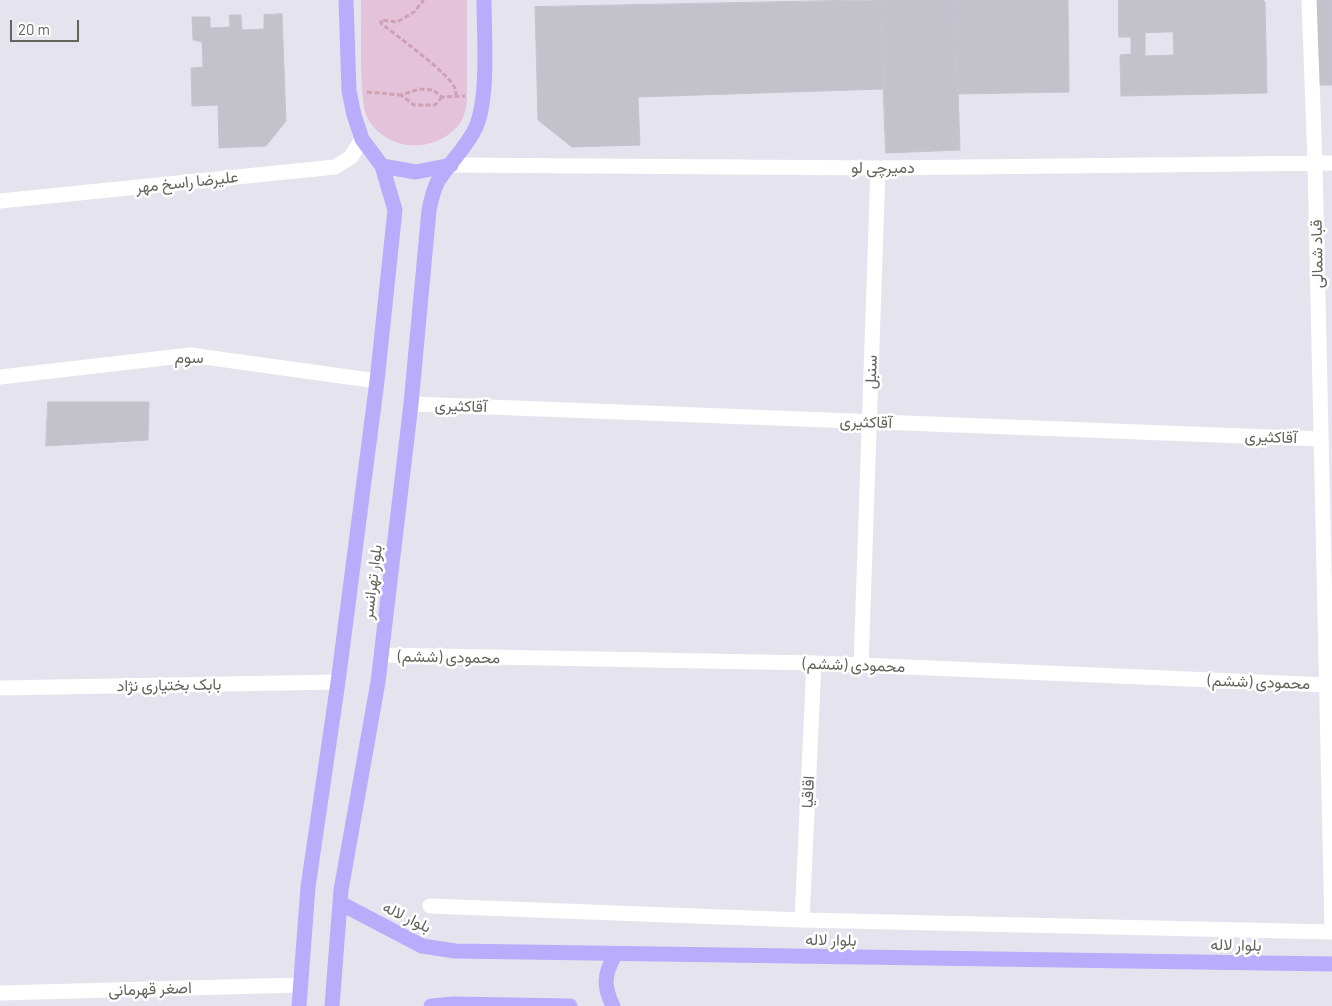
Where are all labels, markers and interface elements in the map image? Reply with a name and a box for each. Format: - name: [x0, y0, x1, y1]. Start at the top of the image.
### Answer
- scale bar: [12, 10, 81, 42]
- text: 20 m: [18, 20, 50, 38]
- street label: دمیرچی لو: [851, 158, 915, 178]
- street label: علیرضا راسخ مهر: [135, 167, 239, 197]
- street label: قباد شمالی: [1307, 219, 1327, 289]
- street label: سوم: [174, 348, 204, 368]
- street label: سنبل: [861, 355, 881, 389]
- street label: آقاکثیری: [434, 395, 488, 417]
- street label: آقاکثیری: [839, 411, 893, 433]
- street label: آقاکثیری: [1244, 426, 1298, 448]
- street label: بلوار تهرانسر: [358, 543, 386, 621]
- street label: محمودی (ششم): [398, 647, 500, 667]
- street label: محمودی (ششم): [802, 654, 906, 676]
- street label: محمودی (ششم): [1207, 671, 1311, 693]
- street label: بابک بختیاری نژاد: [116, 674, 222, 696]
- street label: اقاقیا: [798, 775, 818, 809]
- street label: بلوار لاله: [380, 897, 434, 937]
- street label: بلوار لاله: [805, 930, 857, 950]
- street label: بلوار لاله: [1210, 935, 1262, 955]
- street label: اصغر قهرمانی: [108, 978, 192, 1000]

